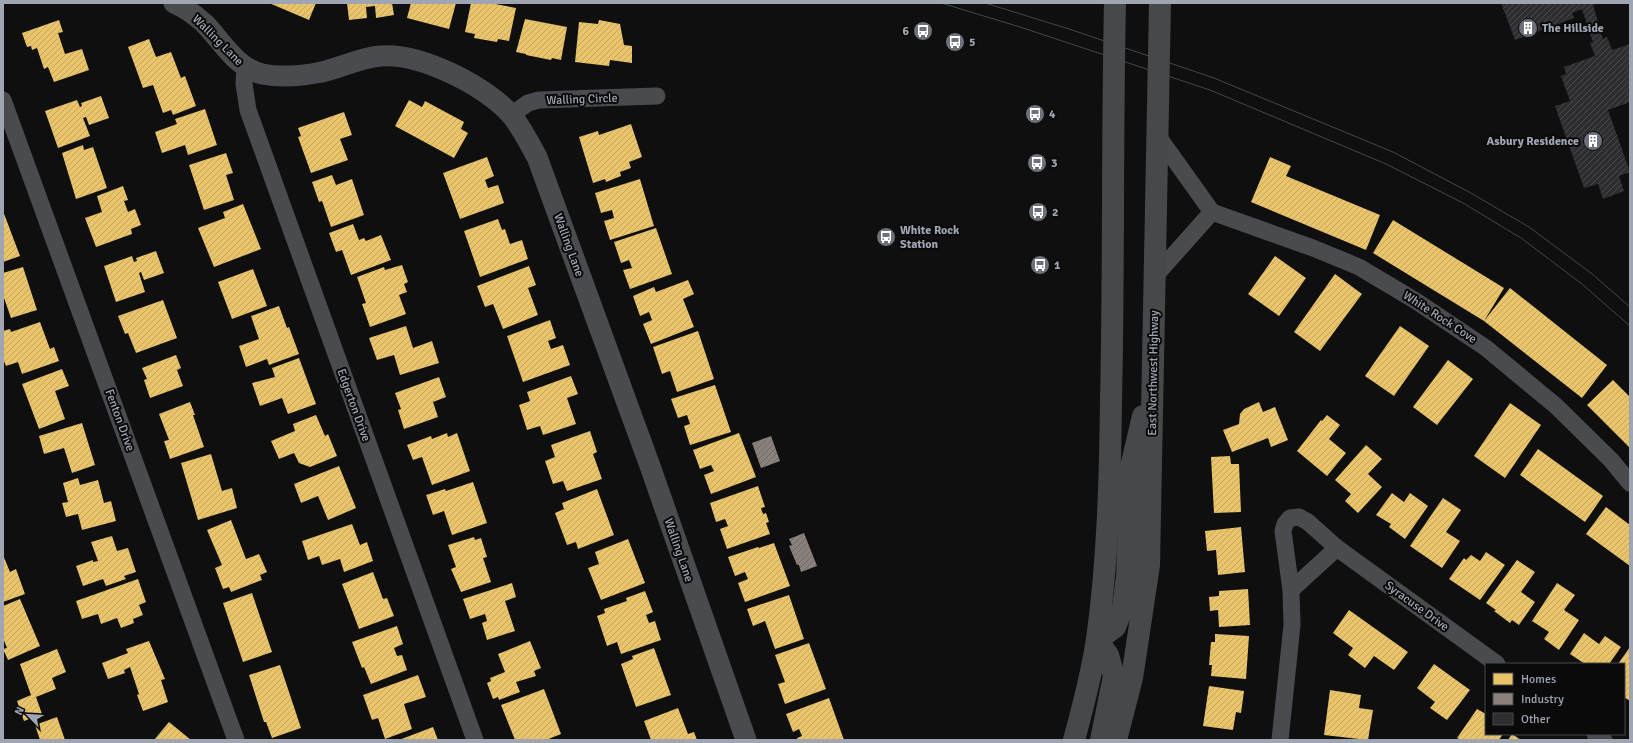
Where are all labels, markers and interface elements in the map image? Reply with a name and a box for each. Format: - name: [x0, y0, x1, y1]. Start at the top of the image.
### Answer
- street label: Walling Lane: [189, 12, 246, 69]
- building icon: The Hillside: [1517, 17, 1539, 39]
- bus stop icon: 6: [912, 20, 934, 42]
- place label: The Hillside: [1542, 21, 1604, 36]
- place label: 6: [903, 24, 910, 39]
- bus stop icon: 5: [944, 31, 966, 53]
- place label: 5: [969, 35, 975, 50]
- street label: Walling Circle: [546, 91, 618, 108]
- bus stop icon: 4: [1024, 103, 1046, 125]
- place label: 4: [1049, 107, 1056, 122]
- building icon: Asbury Residence: [1582, 130, 1604, 152]
- place label: Asbury Residence: [1487, 134, 1579, 149]
- bus stop icon: 3: [1026, 152, 1048, 174]
- place label: 3: [1051, 156, 1057, 171]
- bus stop icon: 2: [1027, 201, 1049, 223]
- place label: 2: [1052, 205, 1058, 220]
- street label: Walling Lane: [550, 211, 587, 279]
- place label: White Rock Station: [900, 223, 960, 252]
- bus stop icon: White Rock Station: [875, 226, 897, 248]
- bus stop icon: 1: [1029, 254, 1051, 276]
- place label: 1: [1054, 258, 1061, 273]
- street label: White Rock Cove: [1400, 288, 1479, 347]
- street label: East Northwest Highway: [1145, 310, 1162, 436]
- street label: Edgerton Drive: [333, 367, 374, 444]
- street label: Fenton Drive: [101, 387, 138, 453]
- street label: Walling Lane: [661, 516, 696, 584]
- street label: Syracuse Drive: [1382, 578, 1452, 635]
- legend: [1485, 663, 1625, 735]
- text: Homes: [1521, 672, 1556, 687]
- text: Industry: [1521, 692, 1564, 707]
- north arrow: [8, 695, 48, 735]
- text: N: [12, 705, 27, 717]
- text: Other: [1521, 712, 1551, 727]

